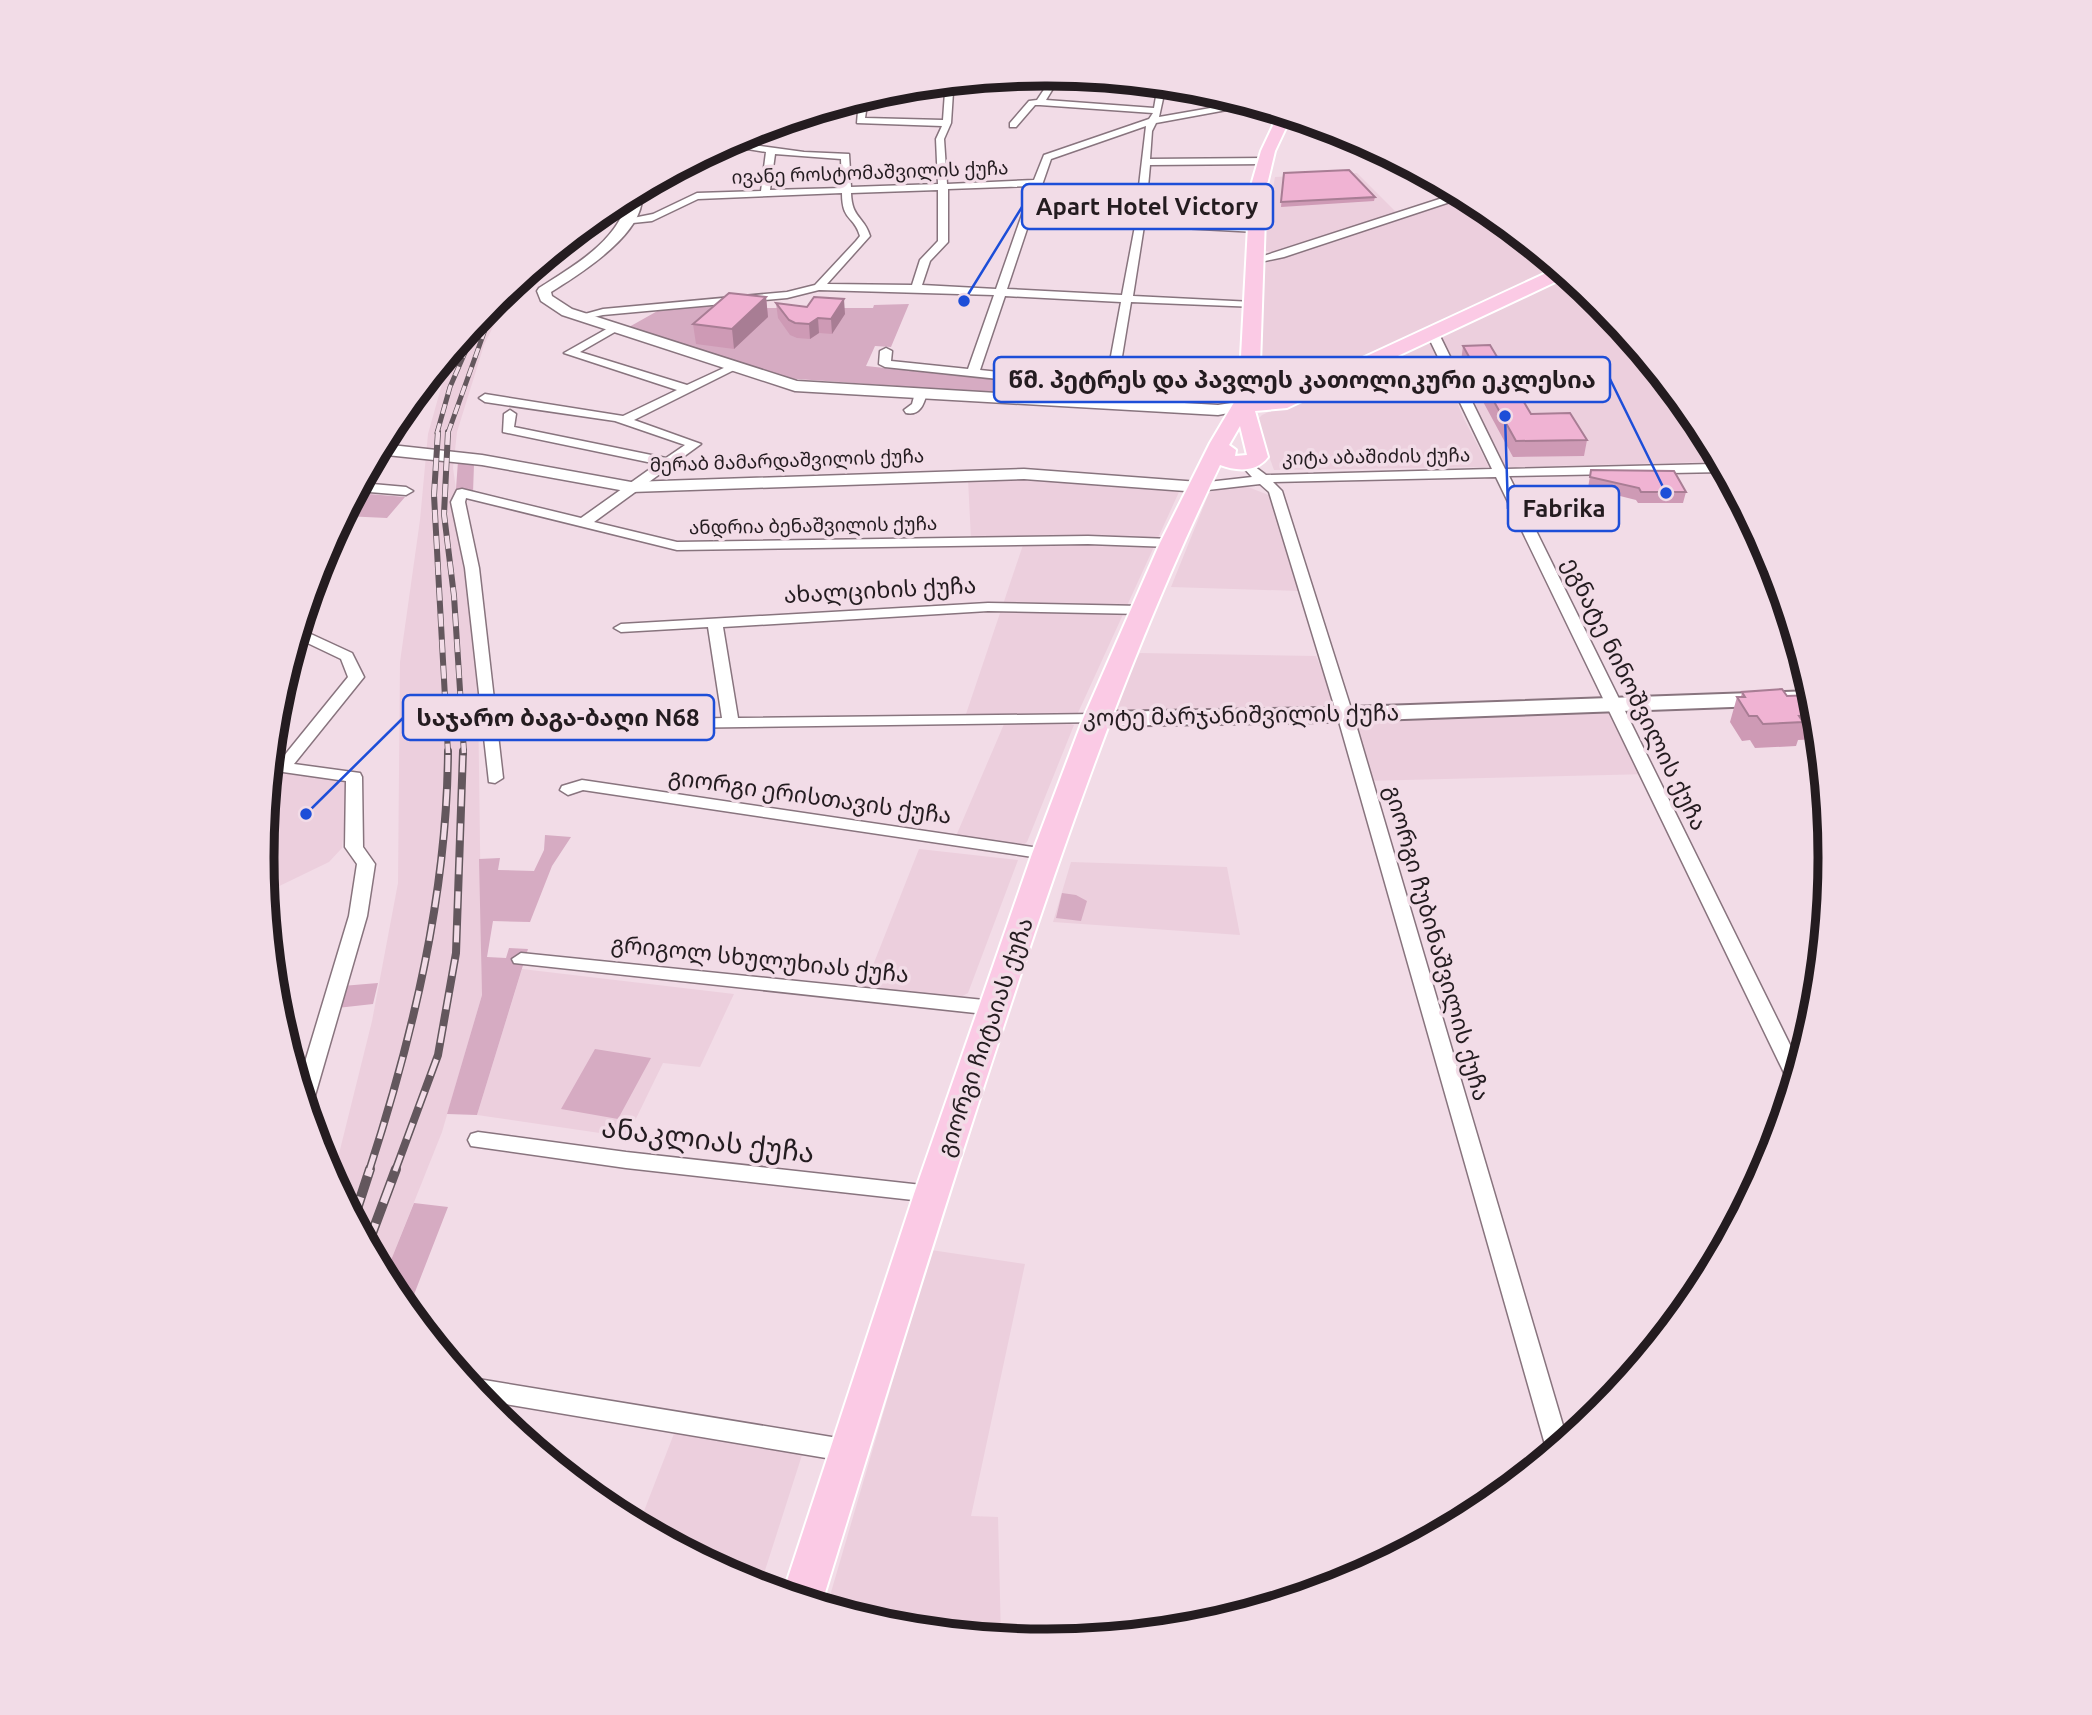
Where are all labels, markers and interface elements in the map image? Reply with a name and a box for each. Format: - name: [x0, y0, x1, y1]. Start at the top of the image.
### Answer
- street label: ივანე როსტომაშვილის ქუჩა: [731, 156, 1009, 190]
- callout: Apart Hotel Victory: [1022, 184, 1273, 229]
- text: Apart Hotel Victory: [1036, 193, 1259, 220]
- callout: წმ. პეტრეს და პავლეს კათოლიკური ეკლესია: [994, 357, 1610, 402]
- text: წმ. პეტრეს და პავლეს კათოლიკური ეკლესია: [1008, 366, 1596, 395]
- street label: კიტა აბაშიძის ქუჩა: [1282, 443, 1470, 470]
- street label: მერაბ მამარდაშვილის ქუჩა: [649, 444, 925, 478]
- callout: Fabrika: [1508, 486, 1619, 531]
- text: Fabrika: [1522, 495, 1606, 522]
- street label: ანდრია ბენაშვილის ქუჩა: [689, 512, 937, 540]
- street label: ეგნატე ნინოშვილის ქუჩა: [1557, 553, 1712, 835]
- street label: ახალციხის ქუჩა: [783, 572, 977, 609]
- callout: საჯარო ბაგა-ბაღი N68: [403, 695, 714, 740]
- street label: კოტე მარჯანიშვილის ქუჩა: [1083, 699, 1399, 732]
- text: საჯარო ბაგა-ბაღი N68: [417, 704, 699, 732]
- street label: გიორგი ერისთავის ქუჩა: [667, 763, 953, 830]
- street label: გიორგი ჩუბინაშვილის ქუჩა: [1378, 782, 1495, 1104]
- street label: გიორგი ჩიტაიას ქუჩა: [932, 914, 1039, 1160]
- street label: გრიგოლ სხულუხიას ქუჩა: [610, 930, 910, 989]
- street label: ანაკლიას ქუჩა: [600, 1111, 816, 1170]

